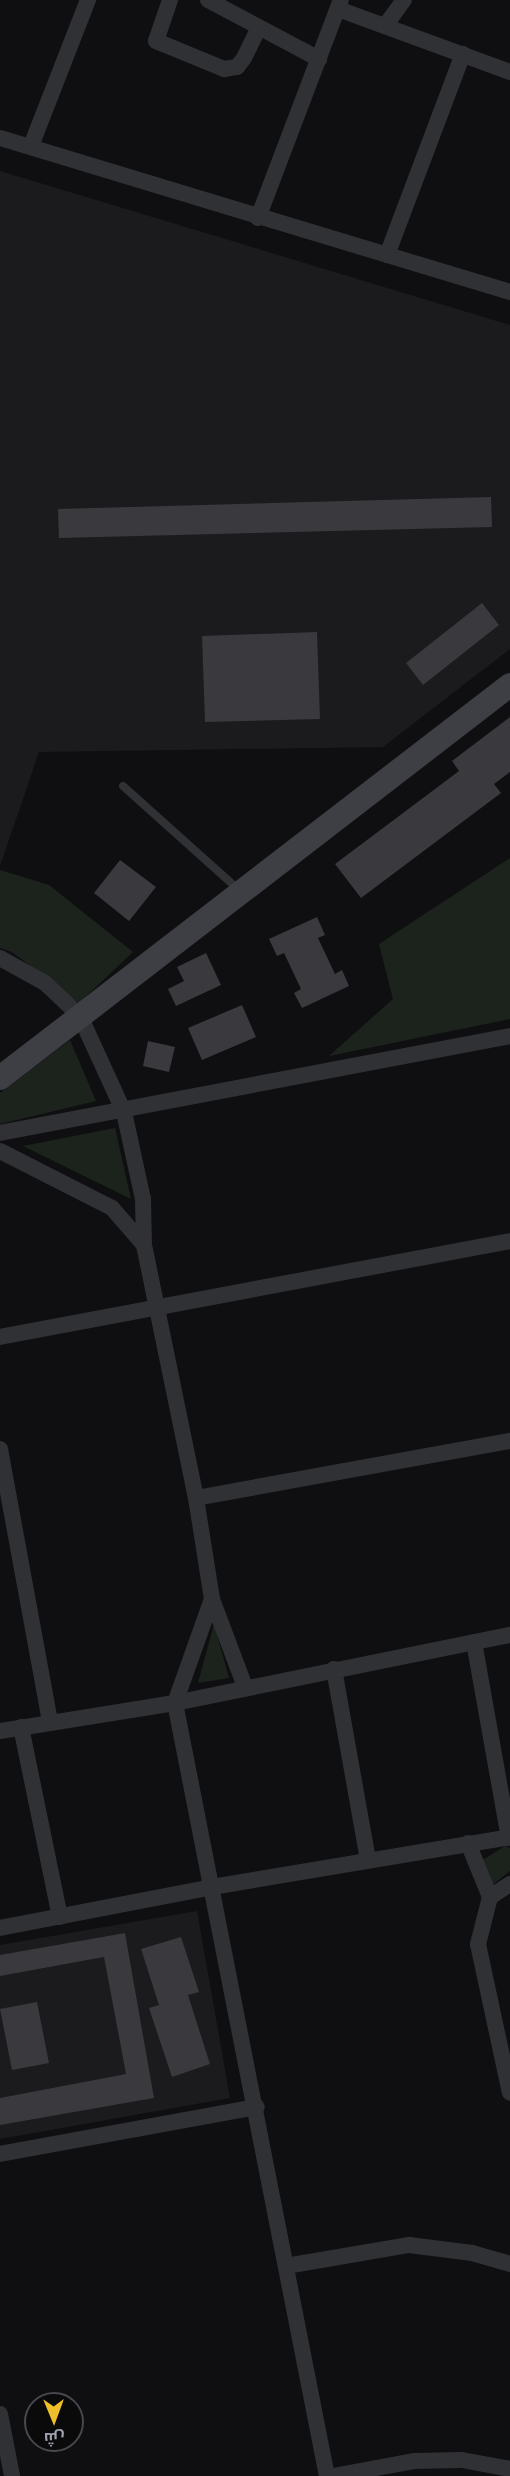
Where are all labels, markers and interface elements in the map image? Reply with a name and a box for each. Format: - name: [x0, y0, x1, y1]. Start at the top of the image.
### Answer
- north arrow: [24, 2392, 84, 2452]
- text: ش: [44, 2427, 65, 2449]

